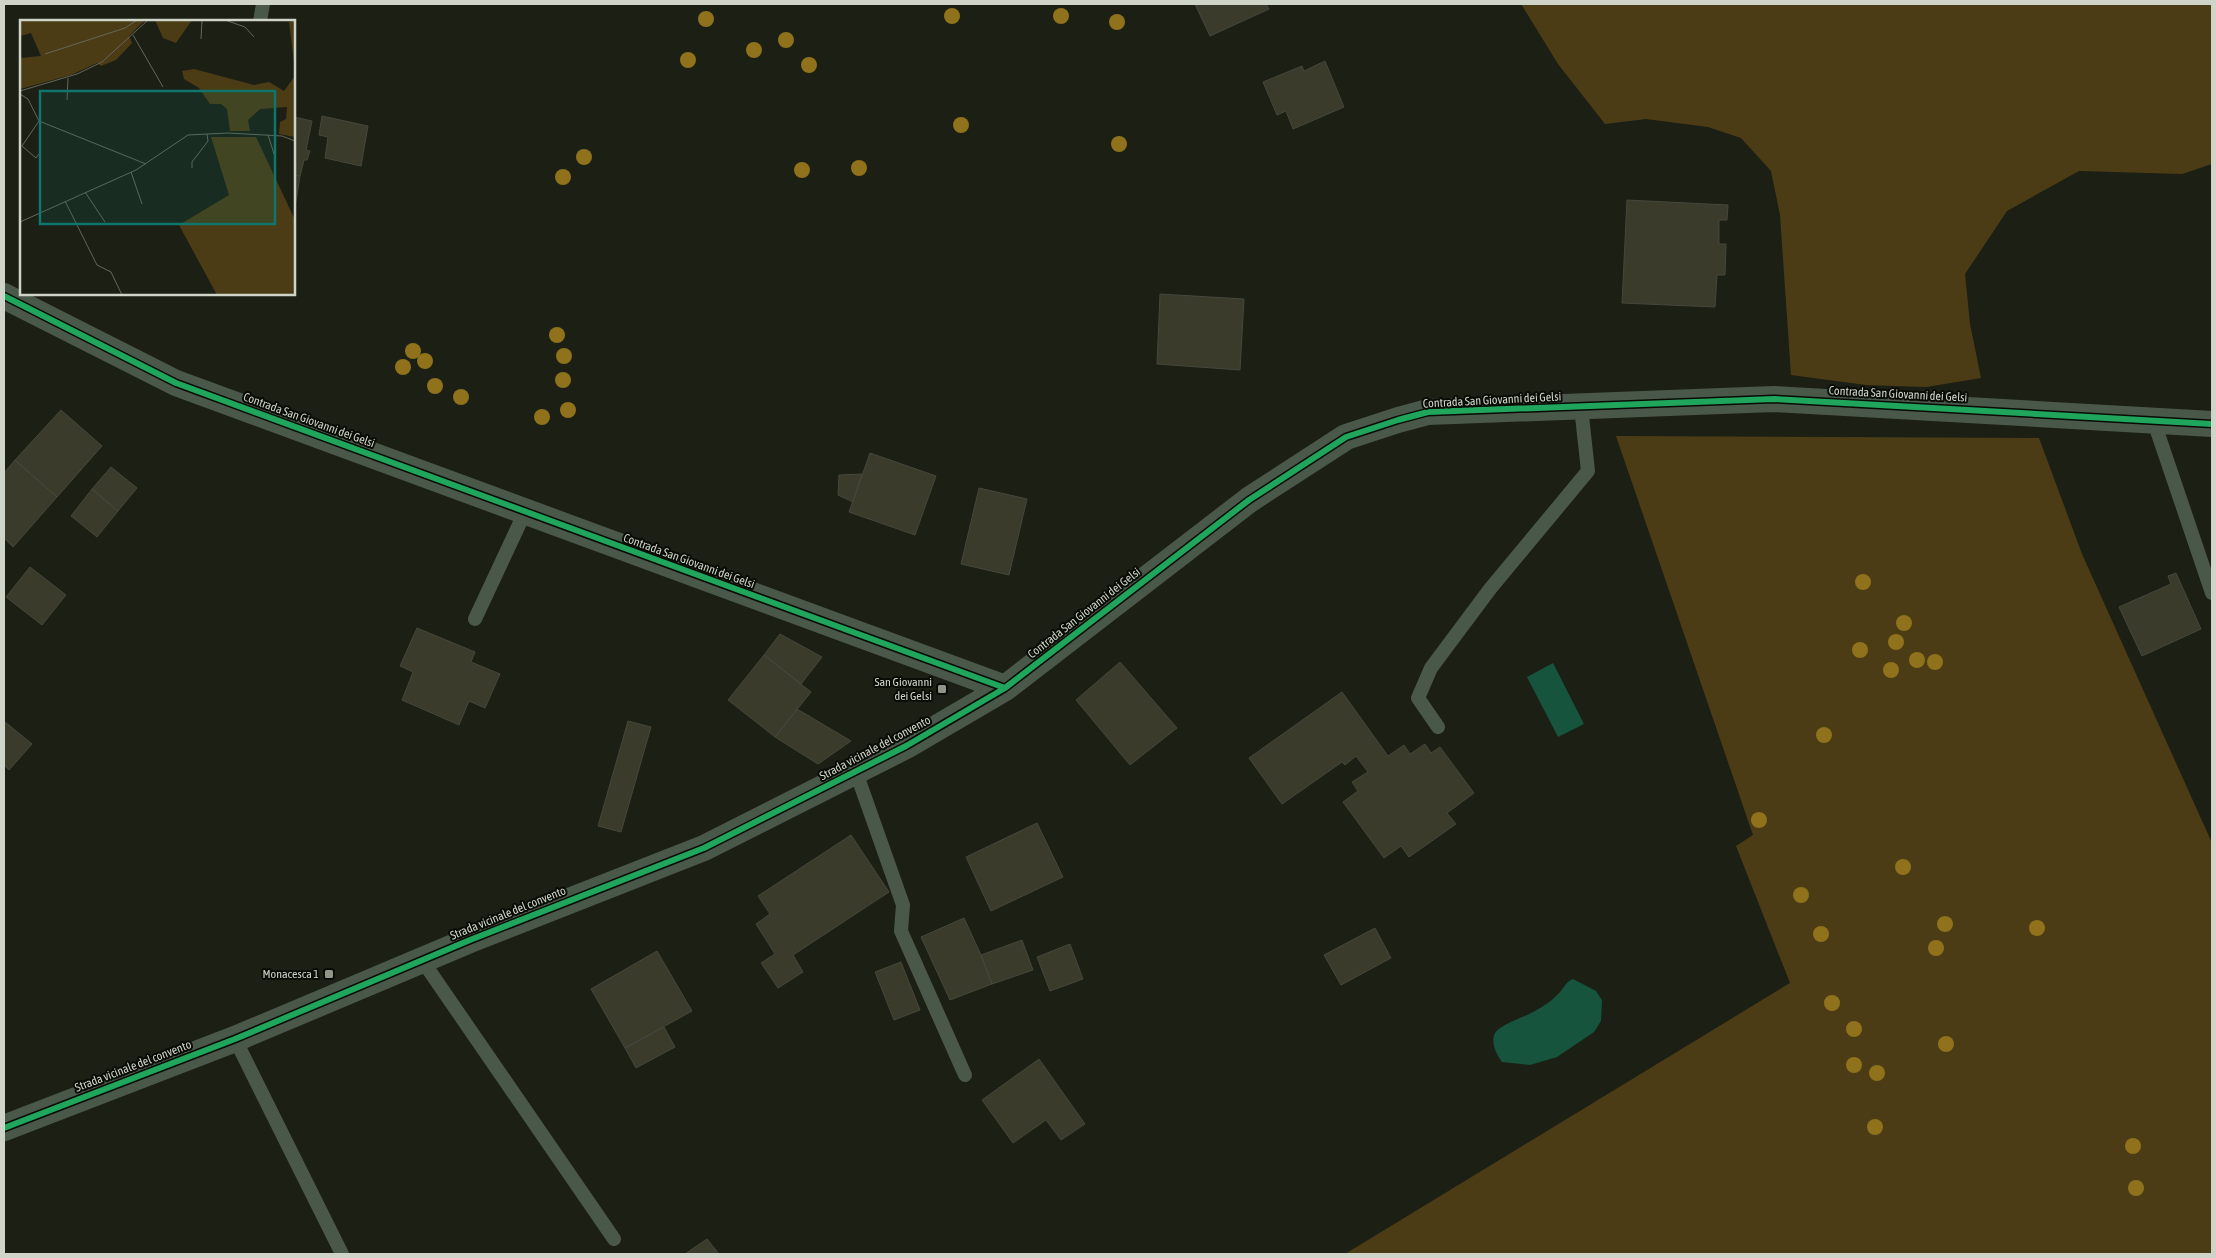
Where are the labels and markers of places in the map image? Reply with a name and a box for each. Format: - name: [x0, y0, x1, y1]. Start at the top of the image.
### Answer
- place label: San Giovanni dei Gelsi: [874, 675, 932, 703]
- marker: San Giovanni dei Gelsi: [936, 683, 948, 695]
- place label: Monacesca 1: [262, 967, 319, 981]
- marker: Monacesca 1: [323, 968, 335, 980]

